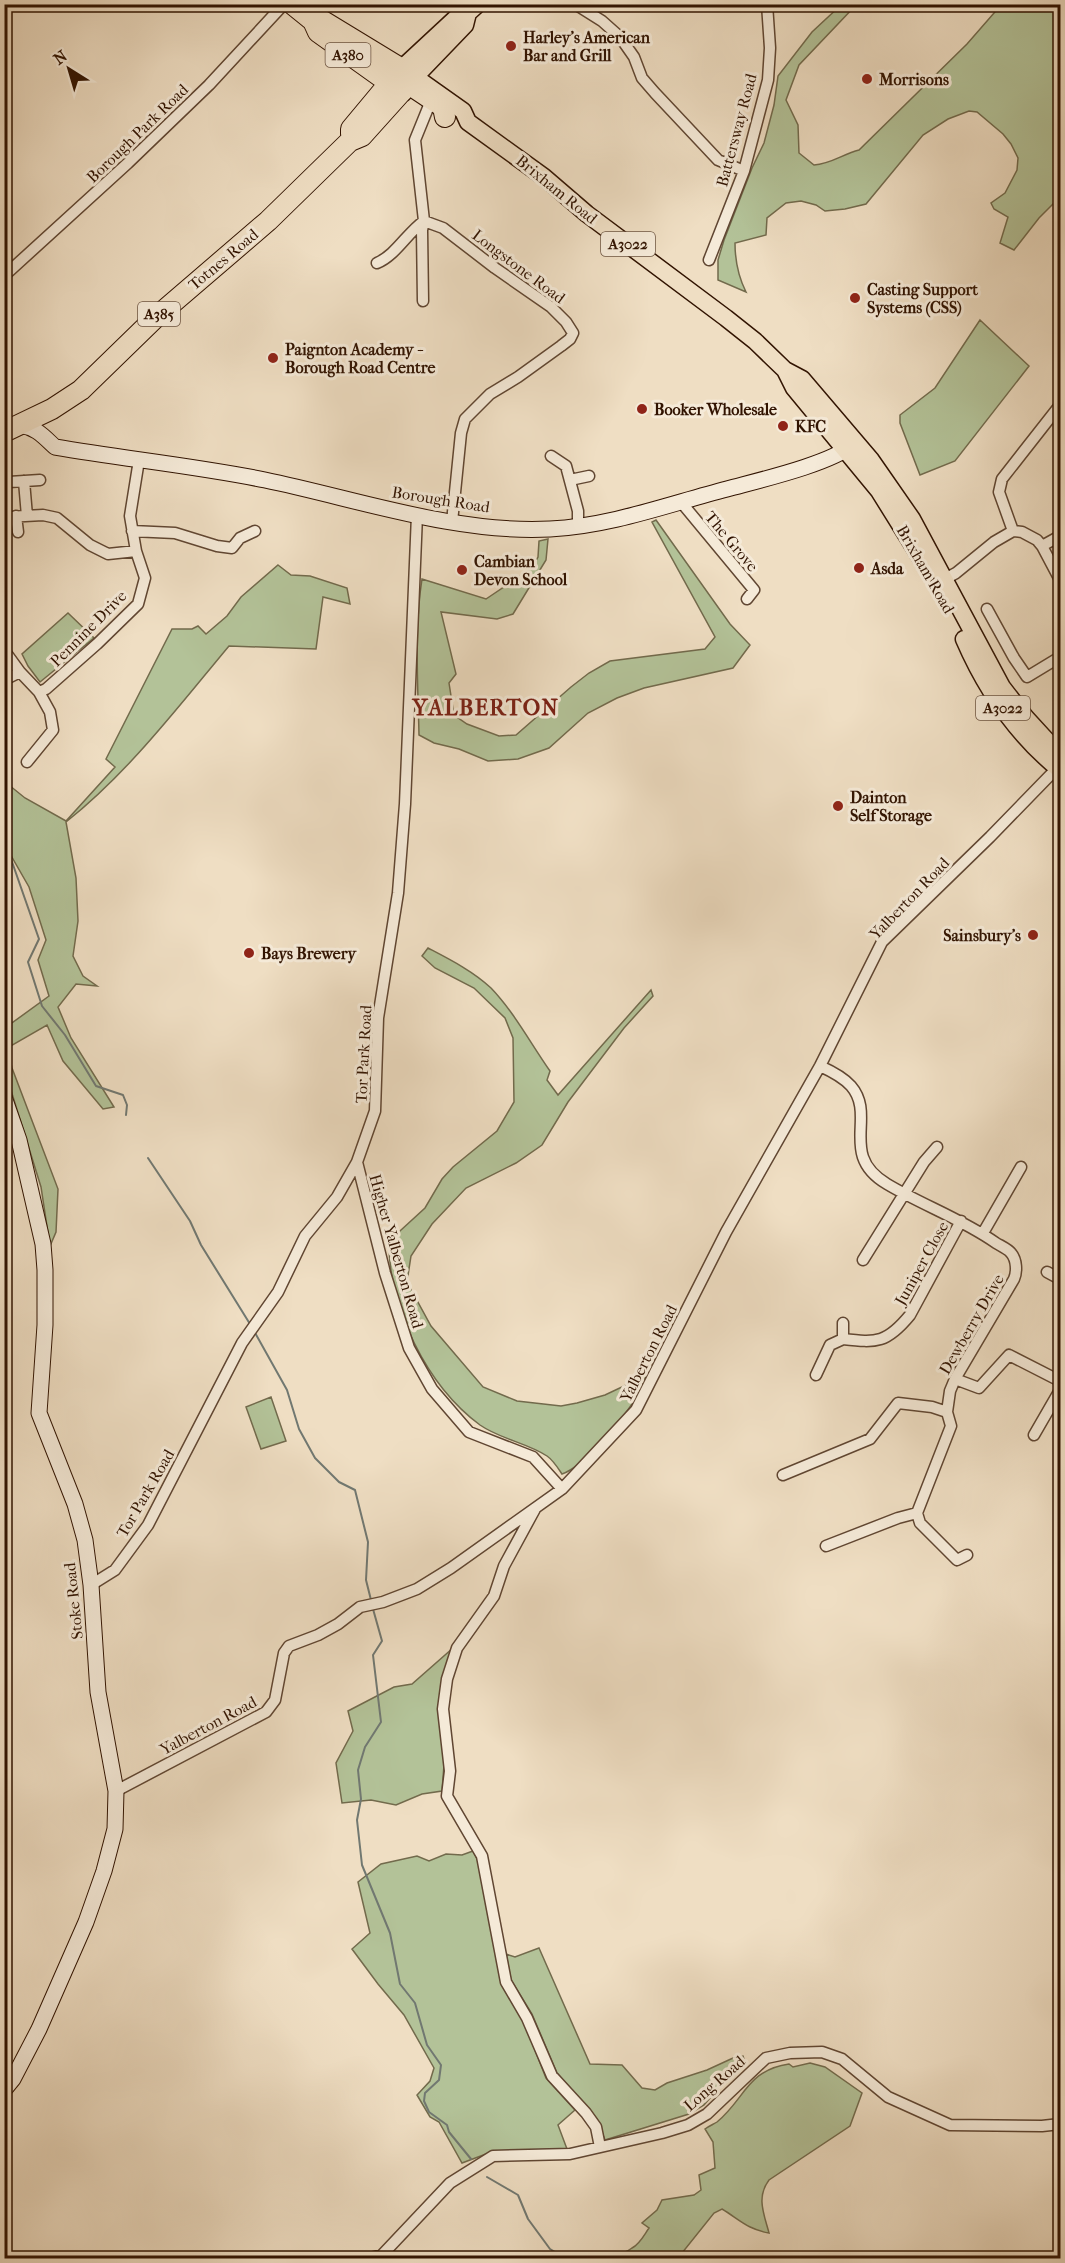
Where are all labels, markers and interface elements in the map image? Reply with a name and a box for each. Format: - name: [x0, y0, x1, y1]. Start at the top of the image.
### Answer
- place label: Harley's American Bar and Grill: [523, 28, 651, 65]
- north arrow: [39, 39, 99, 99]
- marker: Harley's American Bar and Grill: [504, 39, 518, 53]
- road number: A380: [326, 43, 370, 67]
- text: N: [50, 46, 72, 69]
- place label: Morrisons: [878, 70, 949, 89]
- street label: Battersway Road: [712, 71, 761, 189]
- marker: Morrisons: [860, 72, 874, 86]
- street label: Borough Park Road: [83, 80, 192, 187]
- street label: Brixham Road: [512, 151, 601, 228]
- street label: Totnes Road: [185, 225, 262, 294]
- street label: Longstone Road: [469, 225, 569, 308]
- road number: A3022: [601, 232, 655, 256]
- place label: Casting Support Systems (CSS): [867, 280, 978, 318]
- marker: Casting Support Systems (CSS): [848, 291, 862, 305]
- road number: A385: [138, 302, 180, 326]
- place label: Paignton Academy - Borough Road Centre: [285, 340, 435, 378]
- marker: Paignton Academy - Borough Road Centre: [266, 351, 280, 365]
- place label: Booker Wholesale: [654, 400, 777, 419]
- marker: Booker Wholesale: [635, 402, 649, 416]
- place label: KFC: [795, 417, 826, 436]
- marker: KFC: [776, 419, 790, 433]
- street label: Borough Road: [391, 482, 491, 517]
- street label: The Grove: [701, 507, 762, 575]
- street label: Brixham Road: [893, 522, 959, 617]
- place label: Cambian Devon School: [474, 552, 568, 589]
- place label: Asda: [870, 559, 904, 578]
- marker: Asda: [852, 561, 866, 575]
- marker: Cambian Devon School: [455, 563, 469, 577]
- street label: Pennine Drive: [46, 586, 131, 670]
- district label: YALBERTON: [412, 695, 559, 721]
- road number: A3022: [976, 696, 1030, 720]
- place label: Dainton Self Storage: [850, 788, 932, 826]
- marker: Dainton Self Storage: [831, 799, 845, 813]
- street label: Yalberton Road: [865, 853, 953, 944]
- place label: Sainsbury's: [943, 926, 1021, 946]
- marker: Sainsbury's: [1026, 928, 1040, 942]
- place label: Bays Brewery: [261, 944, 358, 964]
- marker: Bays Brewery: [242, 946, 256, 960]
- street label: Tor Park Road: [351, 1004, 376, 1104]
- street label: Higher Yalberton Road: [365, 1172, 428, 1331]
- street label: Juniper Close: [890, 1218, 952, 1310]
- street label: Dewberry Drive: [935, 1271, 1008, 1378]
- street label: Yalberton Road: [615, 1301, 681, 1406]
- street label: Tor Park Road: [113, 1446, 178, 1541]
- street label: Stoke Road: [60, 1561, 87, 1640]
- street label: Yalberton Road: [156, 1692, 260, 1759]
- street label: Long Road: [680, 2052, 749, 2115]

